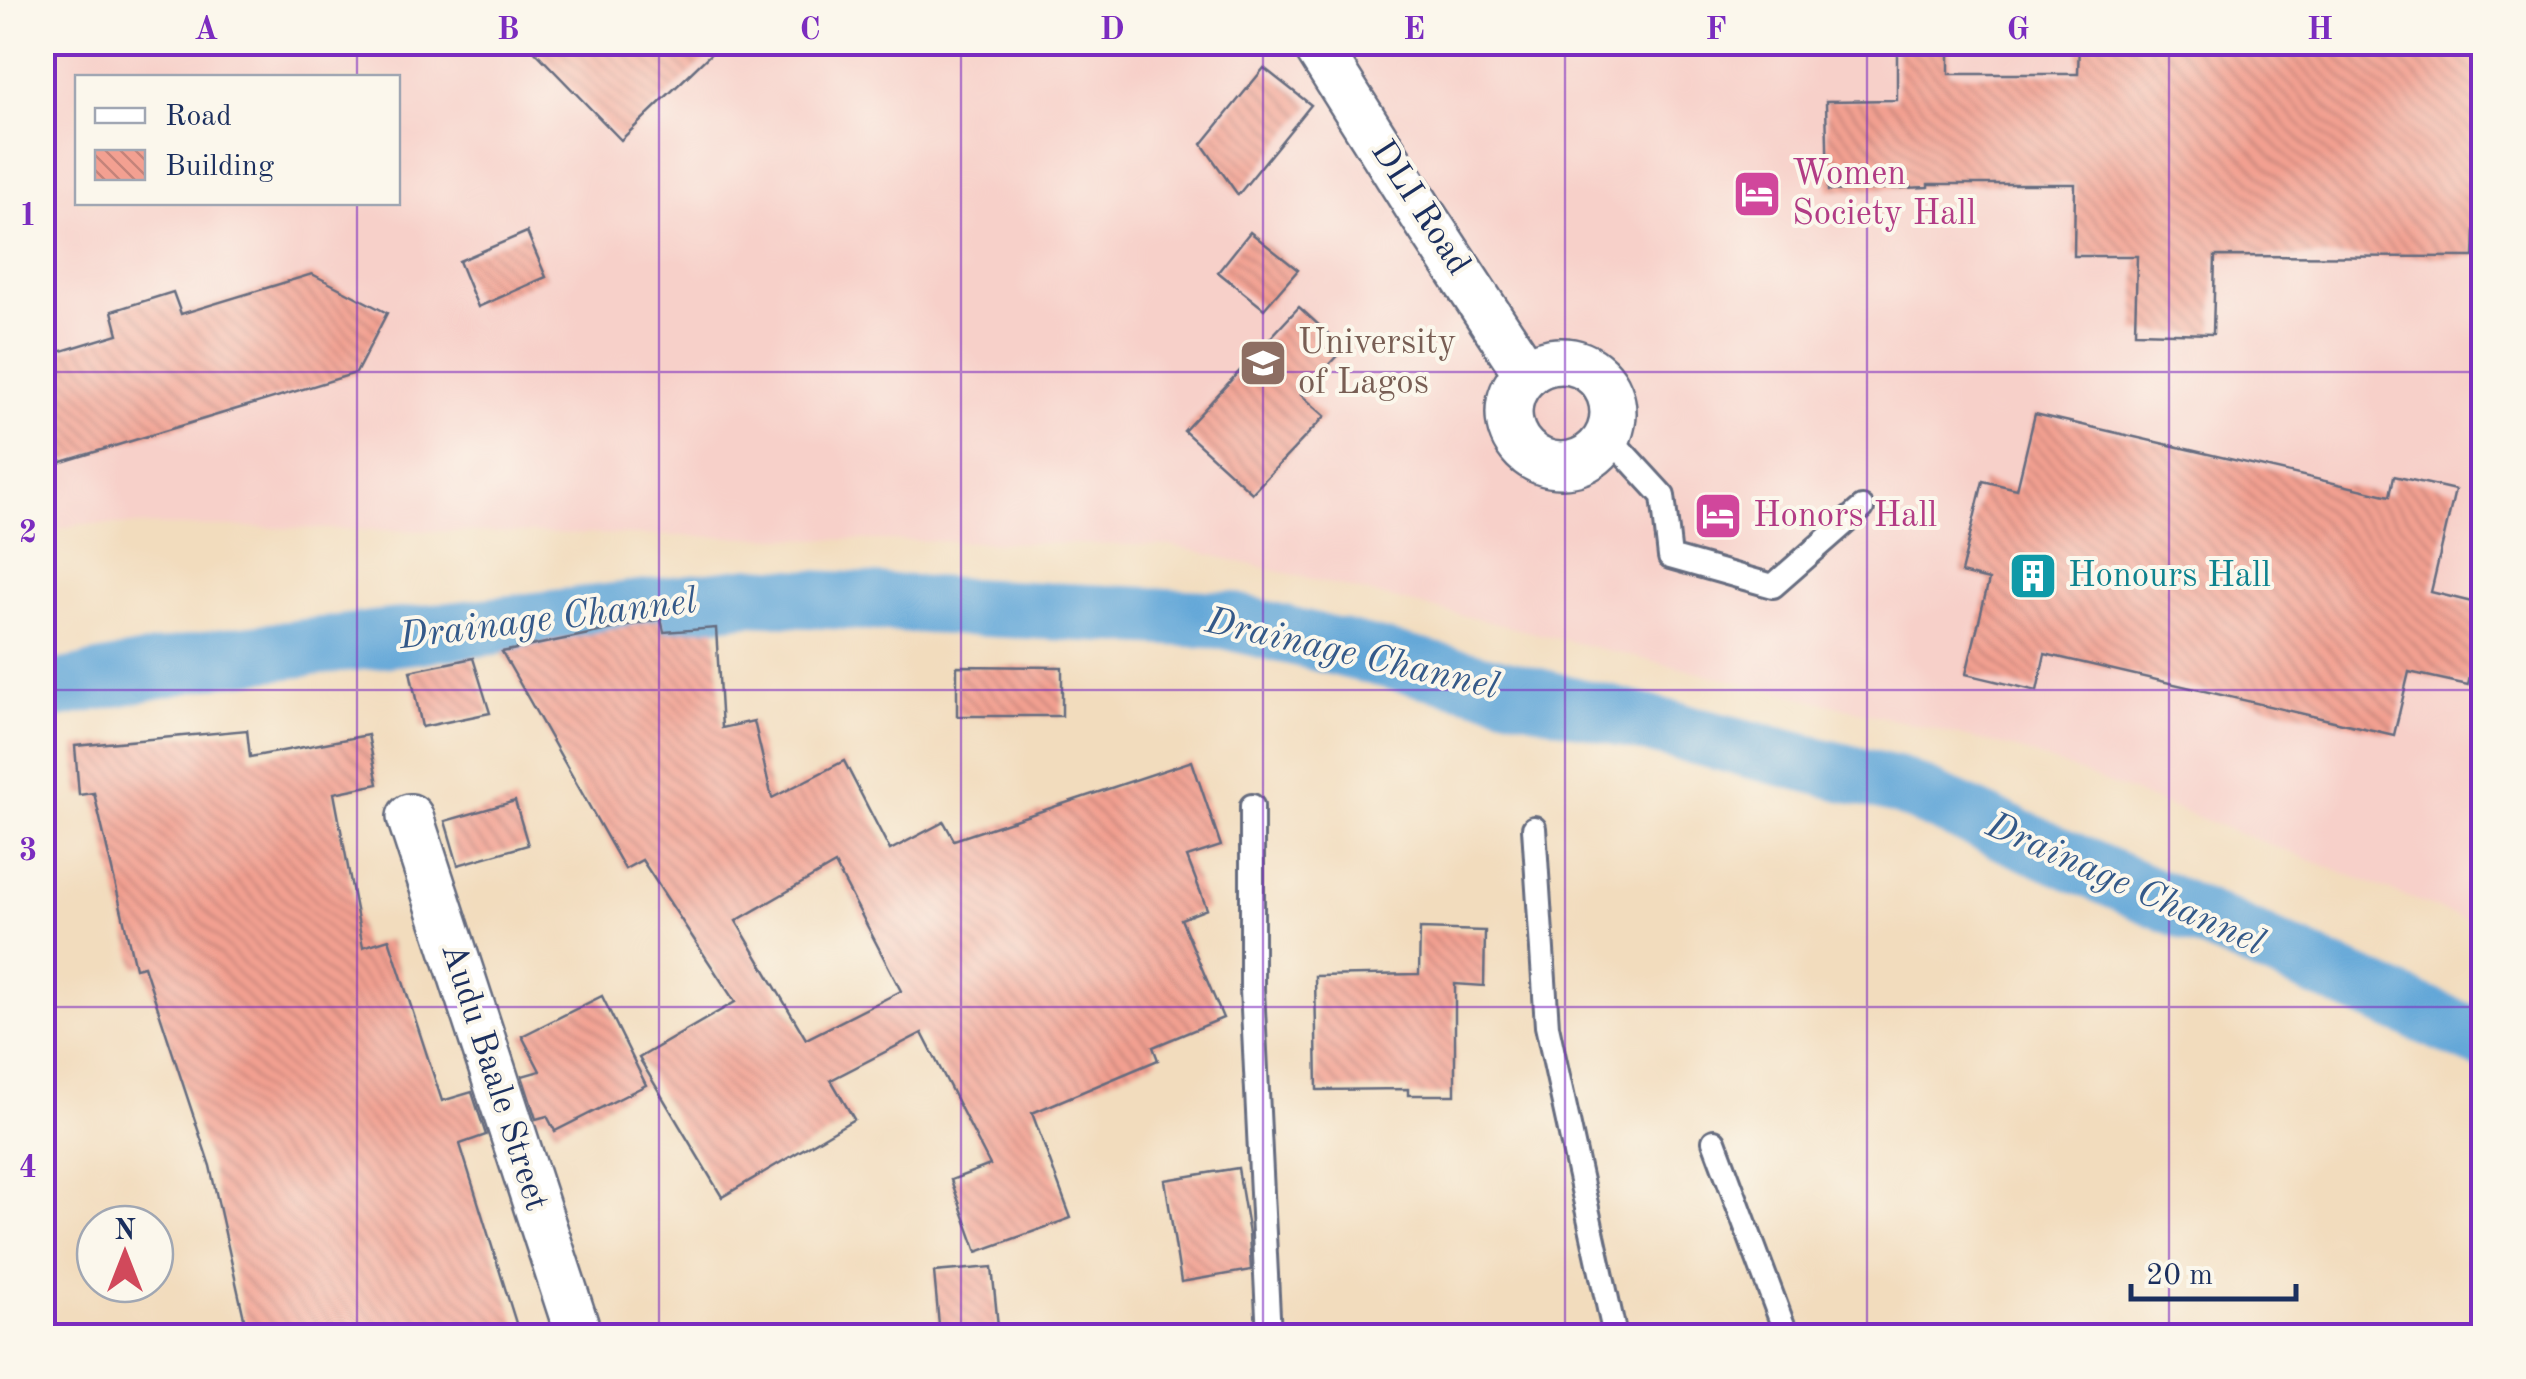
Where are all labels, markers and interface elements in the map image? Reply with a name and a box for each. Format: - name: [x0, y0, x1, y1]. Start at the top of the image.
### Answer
- text: A: [194, 15, 218, 47]
- text: B: [497, 15, 519, 47]
- text: C: [799, 15, 821, 47]
- text: D: [1099, 15, 1125, 47]
- text: E: [1403, 15, 1425, 47]
- text: F: [1705, 15, 1727, 47]
- text: G: [2006, 15, 2030, 47]
- text: H: [2307, 15, 2333, 47]
- legend: [75, 75, 400, 205]
- text: Road: [165, 102, 232, 132]
- street label: DLI Road: [1364, 135, 1476, 281]
- text: Building: [165, 152, 274, 182]
- place label: Women Society Hall: [1792, 157, 1976, 232]
- hotel icon: Women Society Hall: [1731, 168, 1783, 220]
- text: 1: [19, 201, 37, 233]
- place label: University of Lagos: [1298, 326, 1456, 401]
- school or university icon: University of Lagos: [1237, 337, 1289, 389]
- hotel icon: Honors Hall: [1692, 490, 1744, 542]
- place label: Honors Hall: [1753, 499, 1937, 534]
- text: 2: [19, 518, 37, 550]
- building icon: Honours Hall: [2007, 550, 2059, 602]
- place label: Honours Hall: [2068, 559, 2271, 594]
- water label: Drainage Channel: [396, 583, 699, 657]
- water label: Drainage Channel: [1201, 603, 1502, 707]
- water label: Drainage Channel: [1979, 806, 2270, 963]
- text: 3: [19, 836, 37, 868]
- street label: Audu Baale Street: [434, 939, 554, 1215]
- text: 4: [19, 1153, 37, 1185]
- north arrow: [75, 1204, 175, 1304]
- text: N: [114, 1218, 136, 1246]
- scale bar: [2131, 1239, 2296, 1301]
- text: 20 m: [2146, 1261, 2213, 1291]

